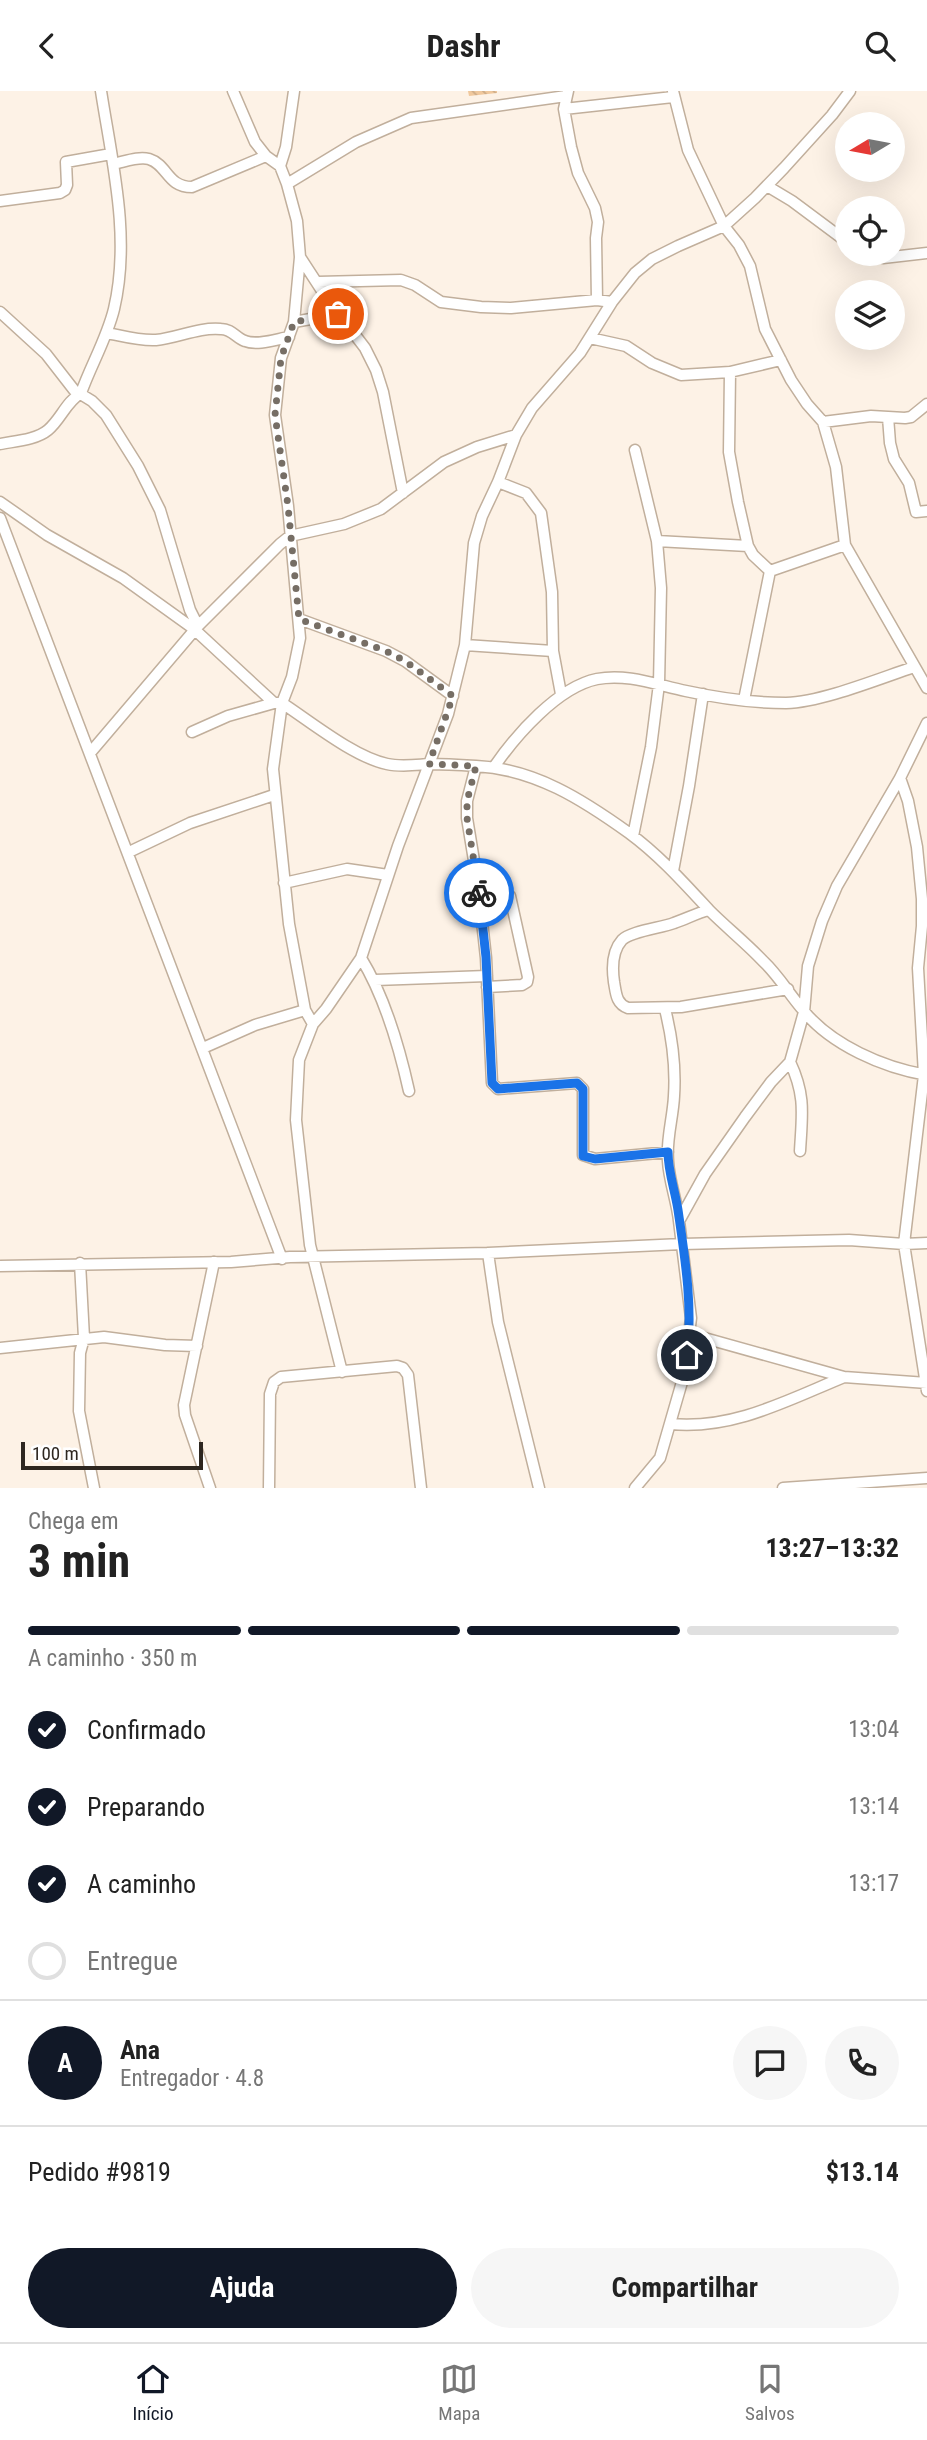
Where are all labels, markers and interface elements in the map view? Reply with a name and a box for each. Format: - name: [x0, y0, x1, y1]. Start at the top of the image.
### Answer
- icon: back: [28, 27, 66, 65]
- text: Dashr: [426, 27, 501, 65]
- icon: search: [861, 27, 899, 65]
- north arrow: [835, 112, 905, 182]
- map controls: [835, 112, 905, 350]
- button: locate: [835, 196, 905, 266]
- button: layers: [835, 280, 905, 350]
- pin: [308, 284, 368, 344]
- icon: bag: [319, 295, 357, 333]
- courier: [444, 858, 514, 928]
- icon: bike: [460, 874, 498, 912]
- pin: [657, 1325, 717, 1385]
- icon: home: [668, 1336, 706, 1374]
- scale bar: [21, 1439, 203, 1471]
- text: 100 m: [32, 1442, 79, 1465]
- text: Chega em: [28, 1508, 119, 1535]
- text: 13:27–13:32: [765, 1533, 899, 1563]
- text: 3 min: [28, 1534, 130, 1588]
- text: A caminho · 350 m: [28, 1645, 197, 1672]
- icon: check: [28, 1711, 66, 1749]
- text: Confirmado: [87, 1715, 206, 1745]
- text: 13:04: [848, 1716, 899, 1743]
- icon: check: [28, 1788, 66, 1826]
- text: Preparando: [87, 1792, 205, 1822]
- text: 13:14: [848, 1793, 899, 1820]
- icon: check: [28, 1865, 66, 1903]
- text: A caminho: [87, 1869, 196, 1899]
- text: 13:17: [848, 1870, 899, 1897]
- text: Entregue: [87, 1946, 178, 1976]
- button: chat: [733, 2026, 807, 2100]
- button: phone: [825, 2026, 899, 2100]
- text: Ana: [120, 2035, 160, 2065]
- text: A: [57, 2048, 73, 2078]
- text: Entregador · 4.8: [120, 2065, 264, 2092]
- text: Pedido #9819: [28, 2157, 171, 2187]
- text: $13.14: [826, 2157, 899, 2187]
- button: Ajuda: [28, 2248, 457, 2328]
- button: Compartilhar: [471, 2248, 899, 2328]
- tab: Início: [132, 2360, 174, 2425]
- tab: Mapa: [438, 2360, 480, 2425]
- tab: Salvos: [745, 2360, 795, 2425]

